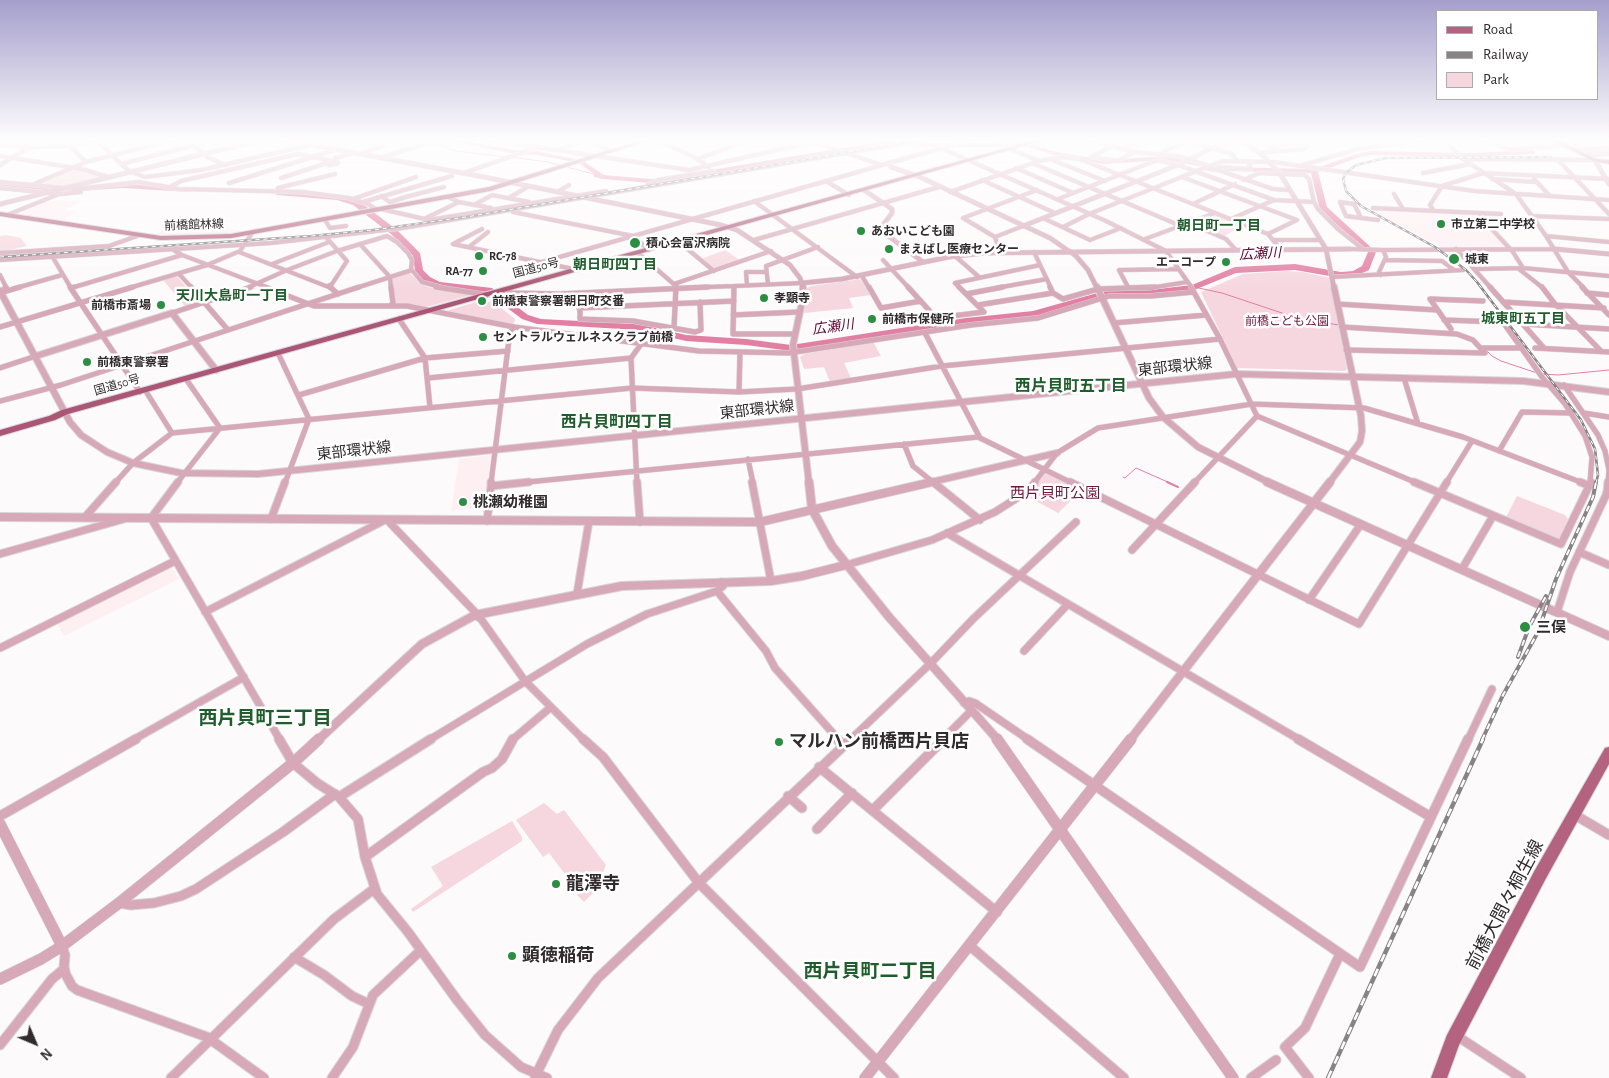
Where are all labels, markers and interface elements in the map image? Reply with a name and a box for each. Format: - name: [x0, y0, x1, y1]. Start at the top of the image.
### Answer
- legend: [1436, 10, 1599, 100]
- text: Road: [1483, 22, 1513, 37]
- text: Railway: [1483, 47, 1528, 62]
- text: Park: [1483, 72, 1509, 87]
- street label: 前橋館林線: [164, 217, 224, 233]
- place label: 市立第二中学校: [1451, 217, 1535, 231]
- district label: 朝日町一丁目: [1177, 218, 1261, 234]
- marker: 市立第二中学校: [1435, 218, 1447, 230]
- place label: あおいこども園: [871, 224, 955, 238]
- marker: あおいこども園: [855, 225, 867, 237]
- marker: 積心会富沢病院: [628, 236, 642, 250]
- place label: 積心会富沢病院: [646, 236, 730, 250]
- place label: まえばし医療センター: [899, 242, 1019, 256]
- marker: まえばし医療センター: [883, 243, 895, 255]
- water label: 広瀬川: [1239, 245, 1281, 263]
- place label: RC-78: [489, 249, 517, 263]
- marker: RC-78: [473, 250, 485, 262]
- marker: 城東: [1447, 252, 1461, 266]
- place label: 城東: [1465, 252, 1489, 266]
- street label: 国道50号: [511, 255, 561, 281]
- place label: エーコープ: [1156, 255, 1216, 269]
- marker: エーコープ: [1220, 256, 1232, 268]
- district label: 朝日町四丁目: [573, 257, 657, 273]
- place label: RA-77: [445, 264, 473, 278]
- marker: RA-77: [477, 265, 489, 277]
- district label: 天川大島町一丁目: [176, 288, 288, 304]
- place label: 孝顕寺: [774, 291, 810, 305]
- marker: 孝顕寺: [758, 292, 770, 304]
- place label: 前橋東警察署朝日町交番: [492, 294, 624, 308]
- marker: 前橋東警察署朝日町交番: [476, 295, 488, 307]
- place label: 前橋市斎場: [91, 298, 151, 312]
- marker: 前橋市斎場: [155, 299, 167, 311]
- district label: 城東町五丁目: [1481, 311, 1565, 327]
- place label: 前橋市保健所: [882, 312, 954, 326]
- marker: 前橋市保健所: [866, 313, 878, 325]
- park label: 前橋こども公園: [1245, 314, 1329, 328]
- water label: 広瀬川: [811, 316, 855, 338]
- place label: セントラルウェルネスクラブ前橋: [493, 330, 673, 344]
- marker: セントラルウェルネスクラブ前橋: [477, 331, 489, 343]
- street label: 東部環状線: [1137, 354, 1213, 380]
- place label: 前橋東警察署: [97, 355, 169, 369]
- marker: 前橋東警察署: [81, 356, 93, 368]
- street label: 国道50号: [92, 372, 142, 398]
- district label: 西片貝町五丁目: [1015, 376, 1127, 396]
- street label: 東部環状線: [719, 397, 795, 423]
- district label: 西片貝町四丁目: [561, 412, 673, 432]
- street label: 東部環状線: [316, 438, 392, 464]
- park label: 西片貝町公園: [1010, 484, 1100, 502]
- place label: 桃瀬幼稚園: [473, 493, 548, 511]
- marker: 桃瀬幼稚園: [457, 496, 469, 508]
- place label: 三俣: [1536, 618, 1566, 636]
- marker: 三俣: [1518, 620, 1532, 634]
- district label: 西片貝町三丁目: [199, 707, 331, 729]
- place label: マルハン前橋西片貝店: [789, 731, 969, 753]
- marker: マルハン前橋西片貝店: [773, 736, 785, 748]
- street label: 前橋大間々桐生線: [1462, 836, 1548, 974]
- place label: 龍澤寺: [566, 873, 620, 895]
- marker: 龍澤寺: [550, 878, 562, 890]
- place label: 顕徳稲荷: [522, 945, 594, 967]
- marker: 顕徳稲荷: [506, 950, 518, 962]
- district label: 西片貝町二丁目: [804, 960, 936, 982]
- north arrow: [10, 1018, 60, 1068]
- text: N: [37, 1045, 54, 1062]

